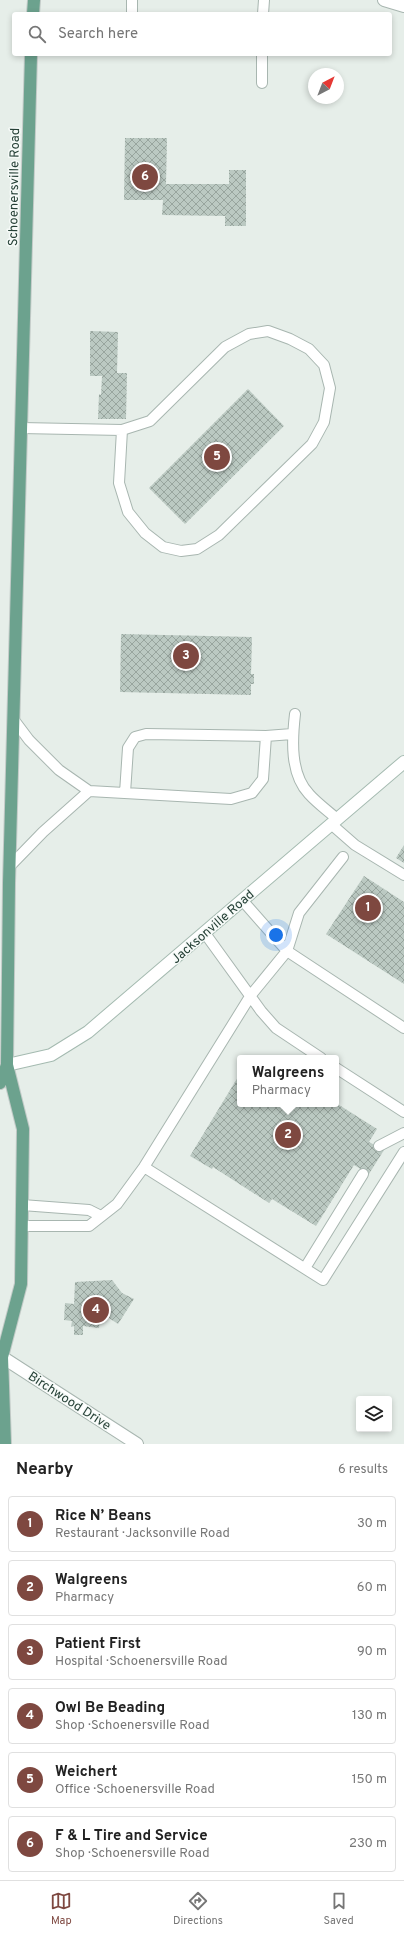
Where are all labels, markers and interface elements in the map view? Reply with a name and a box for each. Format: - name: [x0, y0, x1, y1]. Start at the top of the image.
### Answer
- search box: [12, 12, 392, 56]
- icon: search: [26, 23, 48, 45]
- text: Search here: [58, 25, 138, 44]
- north arrow: [308, 68, 344, 104]
- street label: Schoenersville Road: [6, 128, 24, 246]
- pin: 6: [132, 162, 158, 192]
- pin: 5: [204, 442, 230, 472]
- pin: 3: [173, 641, 199, 671]
- street label: Jacksonville Road: [169, 887, 258, 968]
- pin: 1: [355, 893, 381, 923]
- your location: [266, 925, 286, 945]
- popup: [237, 1055, 339, 1107]
- text: Walgreens: [252, 1064, 324, 1083]
- text: Pharmacy: [252, 1083, 311, 1099]
- pin: 2: [275, 1120, 301, 1150]
- pin: 4: [83, 1295, 109, 1325]
- street label: Birchwood Drive: [25, 1369, 113, 1434]
- map controls: [356, 1396, 392, 1432]
- button: layers: [356, 1396, 392, 1432]
- text: Nearby: [16, 1459, 73, 1481]
- text: 6 results: [338, 1462, 388, 1478]
- text: Rice N’ Beans: [55, 1507, 151, 1526]
- text: 1: [27, 1516, 33, 1532]
- text: 30 m: [357, 1516, 387, 1532]
- text: Restaurant · Jacksonville Road: [55, 1526, 230, 1542]
- text: Walgreens: [55, 1571, 128, 1590]
- text: 2: [26, 1580, 34, 1596]
- text: 60 m: [357, 1580, 387, 1596]
- text: Pharmacy: [55, 1590, 114, 1606]
- text: Patient First: [55, 1635, 141, 1654]
- text: 3: [26, 1644, 34, 1660]
- text: 90 m: [357, 1644, 387, 1660]
- text: Hospital · Schoenersville Road: [55, 1654, 228, 1670]
- text: Owl Be Beading: [55, 1699, 165, 1718]
- text: 4: [26, 1708, 34, 1724]
- text: 130 m: [352, 1708, 387, 1724]
- text: Shop · Schoenersville Road: [55, 1718, 209, 1734]
- text: Weichert: [55, 1763, 117, 1782]
- text: 5: [26, 1772, 34, 1788]
- text: 150 m: [352, 1772, 387, 1788]
- text: Office · Schoenersville Road: [55, 1782, 215, 1798]
- text: F & L Tire and Service: [55, 1827, 208, 1846]
- text: 6: [26, 1836, 34, 1852]
- text: 230 m: [349, 1836, 387, 1852]
- text: Shop · Schoenersville Road: [55, 1846, 209, 1862]
- tab: Map: [50, 1890, 72, 1928]
- tab: Directions: [173, 1890, 223, 1928]
- tab: Saved: [323, 1890, 354, 1928]

